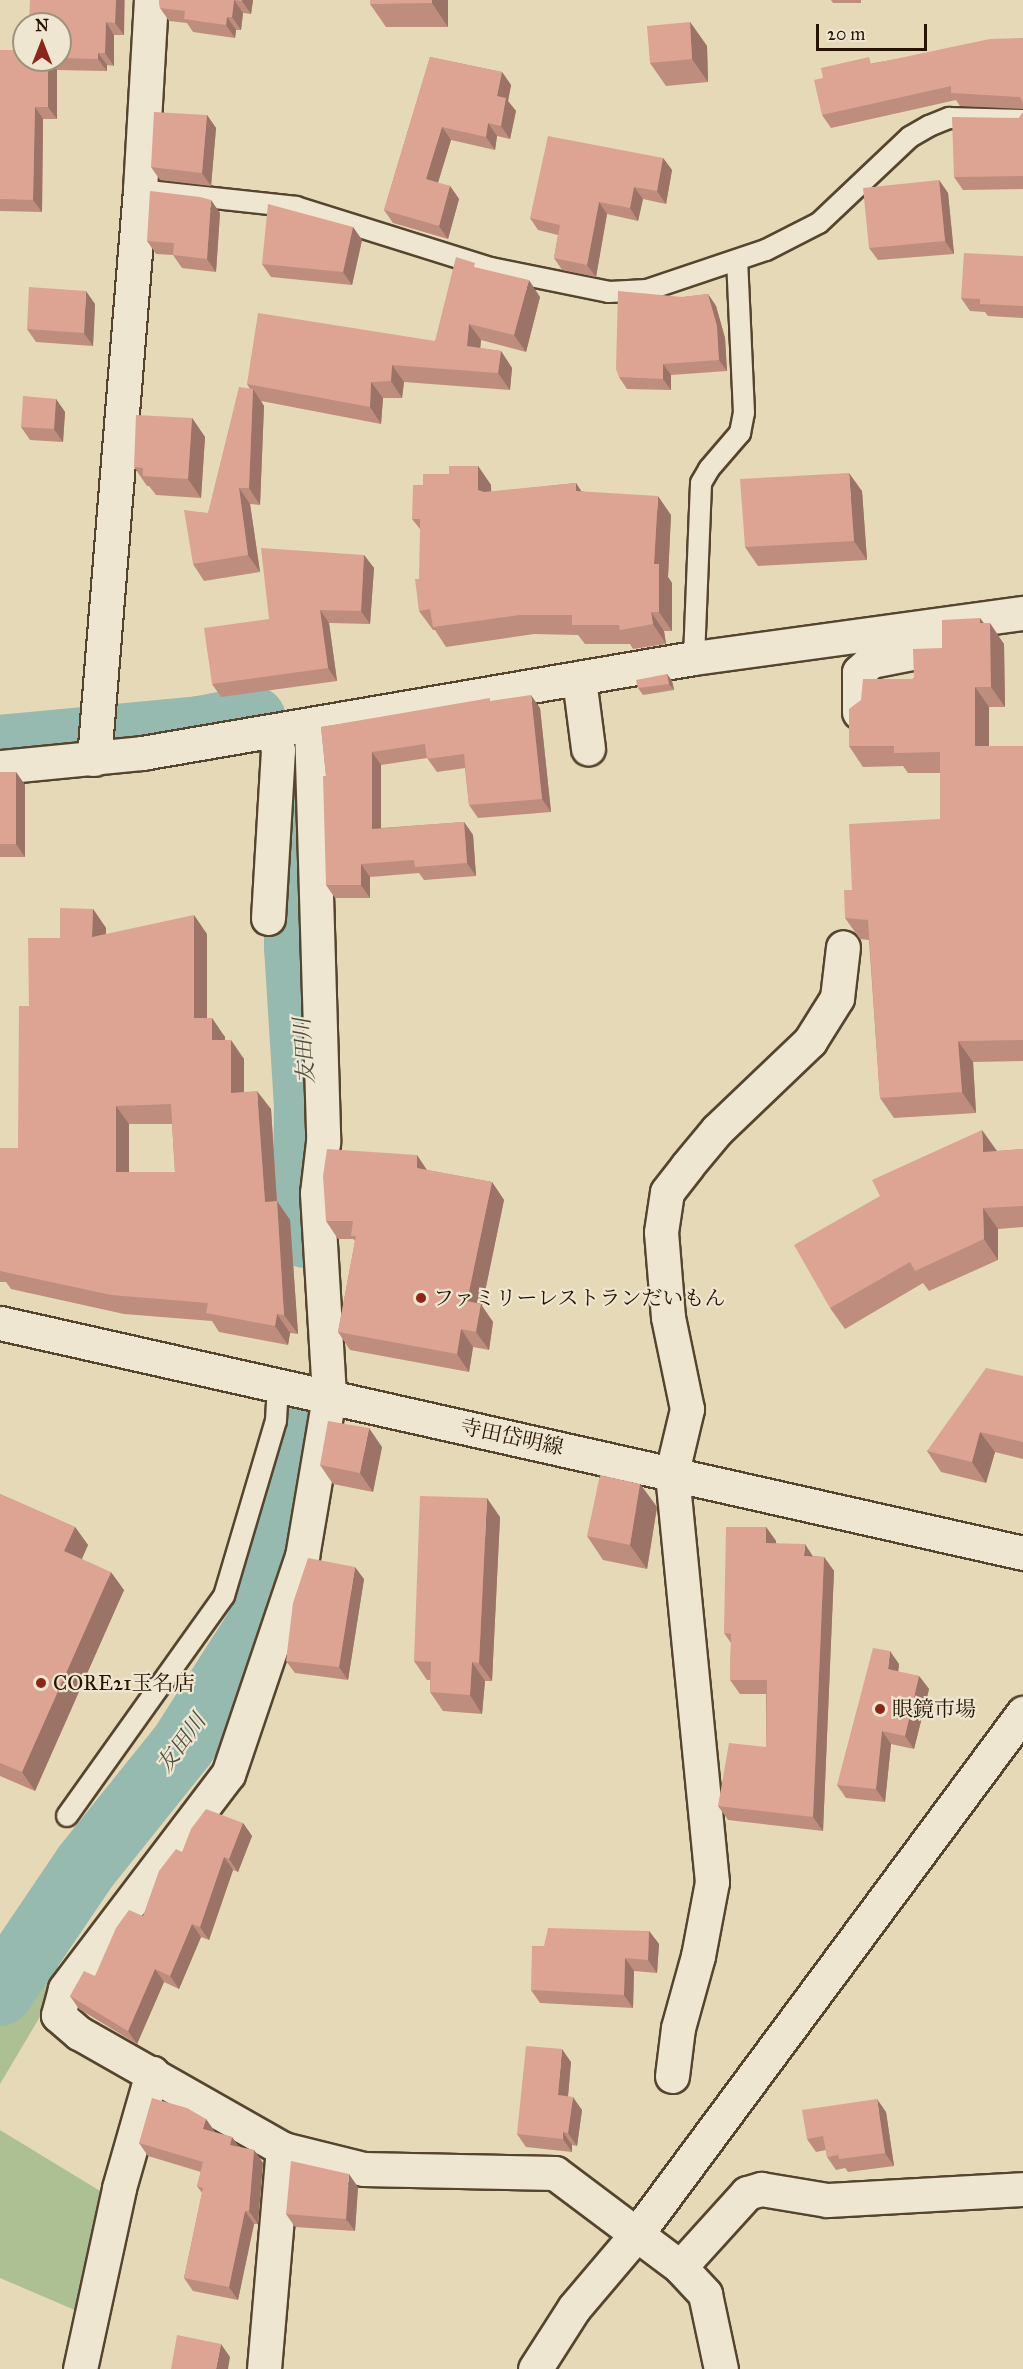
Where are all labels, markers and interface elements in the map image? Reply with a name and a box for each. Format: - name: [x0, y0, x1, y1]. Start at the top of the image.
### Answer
- north arrow: [12, 12, 72, 72]
- scale bar: [819, 12, 930, 50]
- text: N: [35, 16, 49, 35]
- text: 20 m: [827, 23, 865, 45]
- water label: 友田川: [289, 1017, 319, 1085]
- place label: ファミリーレストランだいもん: [433, 1285, 727, 1311]
- marker: ファミリーレストランだいもん: [414, 1291, 428, 1305]
- street label: 寺田岱明線: [458, 1414, 566, 1460]
- place label: CORE21玉名店: [53, 1670, 195, 1696]
- marker: CORE21玉名店: [34, 1676, 48, 1690]
- place label: 眼鏡市場: [892, 1696, 976, 1722]
- marker: 眼鏡市場: [873, 1702, 887, 1716]
- water label: 友田川: [151, 1709, 211, 1777]

